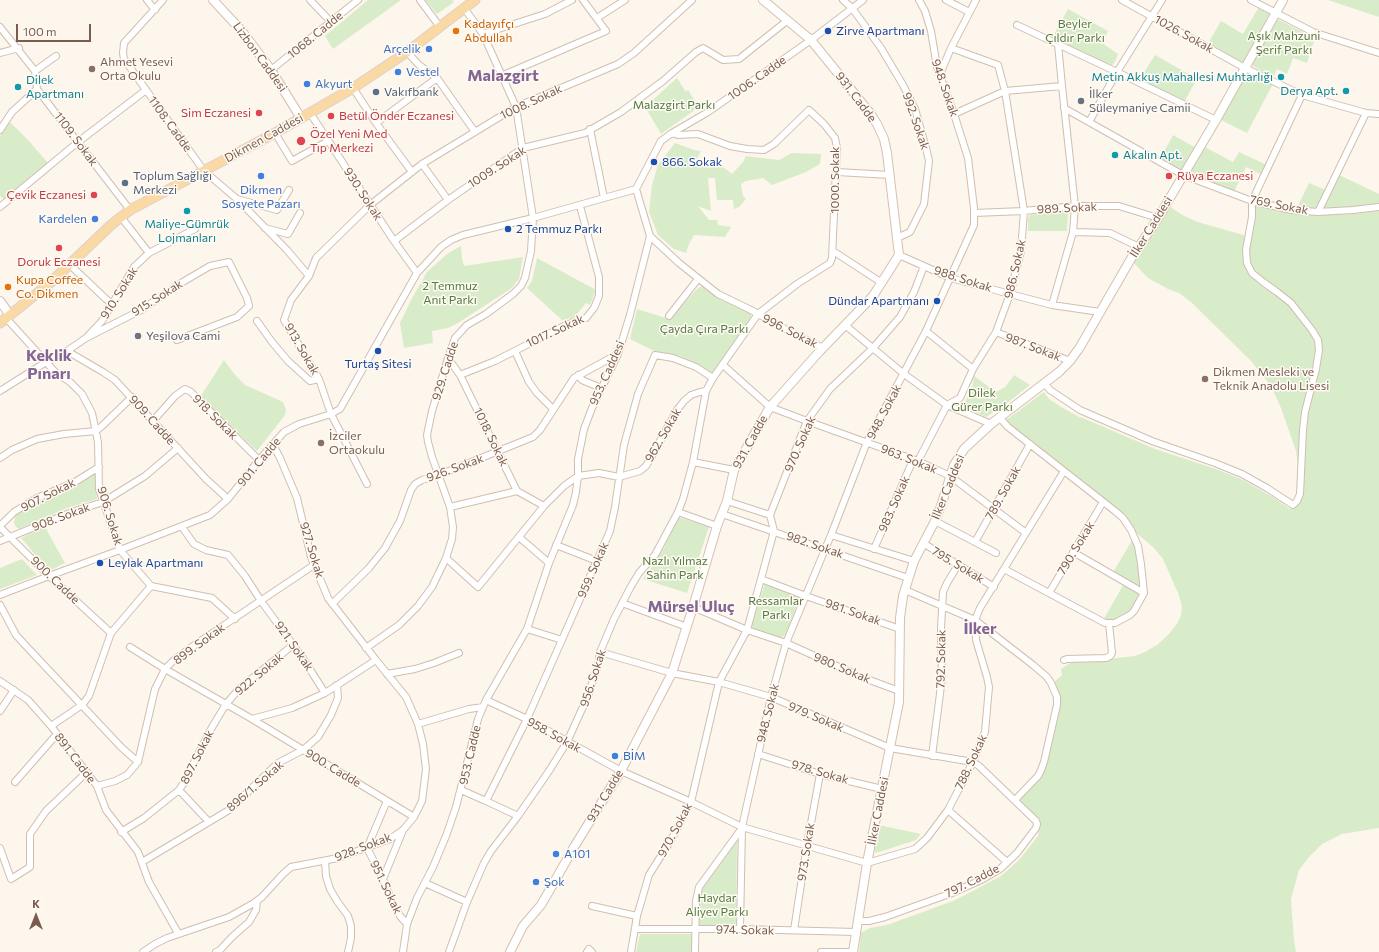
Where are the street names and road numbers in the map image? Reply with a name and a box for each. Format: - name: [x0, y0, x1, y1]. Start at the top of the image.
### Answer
- street label: 1068. Cadde: [284, 8, 346, 62]
- street label: 1026. Sokak: [1152, 12, 1216, 56]
- street label: Lizbon Caddesi: [230, 19, 290, 95]
- street label: 1006. Cadde: [725, 53, 789, 103]
- street label: 948. Sokak: [928, 57, 962, 119]
- street label: 931. Cadde: [832, 69, 880, 125]
- street label: 1008. Sokak: [498, 81, 564, 123]
- street label: 992. Sokak: [899, 90, 933, 152]
- street label: 1108. Cadde: [145, 93, 195, 155]
- street label: 1109. Sokak: [51, 109, 101, 169]
- street label: Dikmen Caddesi: [222, 110, 306, 166]
- street label: 1009. Sokak: [465, 143, 529, 191]
- street label: 1000. Sokak: [828, 146, 842, 214]
- street label: 930. Sokak: [341, 165, 385, 223]
- street label: 769. Sokak: [1249, 192, 1309, 218]
- street label: İlker Caddesi: [1127, 194, 1175, 260]
- street label: 989. Sokak: [1037, 199, 1097, 217]
- street label: 986. Sokak: [1001, 238, 1029, 300]
- street label: 988. Sokak: [932, 263, 994, 295]
- street label: 910. Sokak: [97, 264, 141, 322]
- street label: 915. Sokak: [129, 277, 185, 319]
- street label: 1017. Sokak: [524, 311, 586, 351]
- street label: 996. Sokak: [760, 311, 820, 351]
- street label: 913. Sokak: [281, 320, 323, 378]
- street label: 987. Sokak: [1003, 330, 1063, 364]
- street label: 953. Caddesi: [586, 338, 628, 408]
- street label: 929. Cadde: [429, 340, 461, 402]
- street label: 948. Sokak: [864, 382, 904, 442]
- street label: 918. Sokak: [189, 391, 241, 443]
- street label: 909. Cadde: [126, 392, 178, 448]
- street label: 1018. Sokak: [471, 405, 511, 469]
- street label: 962. Sokak: [642, 406, 684, 464]
- street label: 931. Cadde: [729, 413, 771, 471]
- street label: 970. Sokak: [781, 414, 819, 474]
- street label: 901. Cadde: [234, 434, 284, 490]
- street label: 963. Sokak: [879, 441, 939, 477]
- street label: 926. Sokak: [425, 451, 485, 485]
- street label: İlker Caddesi: [928, 452, 968, 522]
- street label: 789. Sokak: [982, 464, 1024, 522]
- street label: 983. Sokak: [875, 474, 913, 534]
- street label: 907. Sokak: [18, 475, 78, 515]
- street label: 906. Sokak: [94, 485, 126, 547]
- street label: 908. Sokak: [30, 500, 92, 534]
- street label: 790. Sokak: [1054, 519, 1098, 577]
- street label: 927. Sokak: [297, 520, 327, 580]
- street label: 982. Sokak: [784, 528, 846, 562]
- street label: 959. Sokak: [574, 540, 612, 600]
- street label: 795. Sokak: [929, 544, 987, 586]
- street label: 900. Cadde: [28, 553, 82, 607]
- street label: 981. Sokak: [823, 596, 883, 628]
- street label: 921. Sokak: [272, 618, 316, 674]
- street label: 899. Sokak: [170, 620, 228, 668]
- street label: 792. Sokak: [933, 629, 949, 689]
- street label: 956. Sokak: [577, 647, 609, 709]
- street label: 922. Sokak: [232, 649, 286, 699]
- street label: 980. Sokak: [811, 649, 873, 687]
- street label: 948. Sokak: [754, 682, 782, 744]
- street label: 979. Sokak: [786, 699, 846, 735]
- street label: 958. Sokak: [524, 714, 584, 756]
- street label: 953. Cadde: [456, 724, 484, 786]
- street label: 897. Sokak: [177, 728, 217, 786]
- street label: 891. Cadde: [51, 730, 99, 786]
- street label: 788. Sokak: [952, 732, 990, 792]
- street label: 900. Cadde: [302, 746, 364, 790]
- street label: 896/1. Sokak: [224, 757, 286, 815]
- street label: 978. Sokak: [790, 757, 850, 787]
- street label: 931. Cadde: [584, 767, 626, 825]
- street label: İlker Caddesi: [864, 776, 892, 846]
- street label: 970. Sokak: [655, 800, 695, 860]
- street label: 973. Sokak: [794, 822, 818, 882]
- street label: 928. Sokak: [333, 830, 393, 864]
- street label: 951. Sokak: [367, 858, 405, 916]
- street label: 797. Cadde: [943, 861, 1001, 901]
- street label: 974. Sokak: [716, 922, 774, 938]

